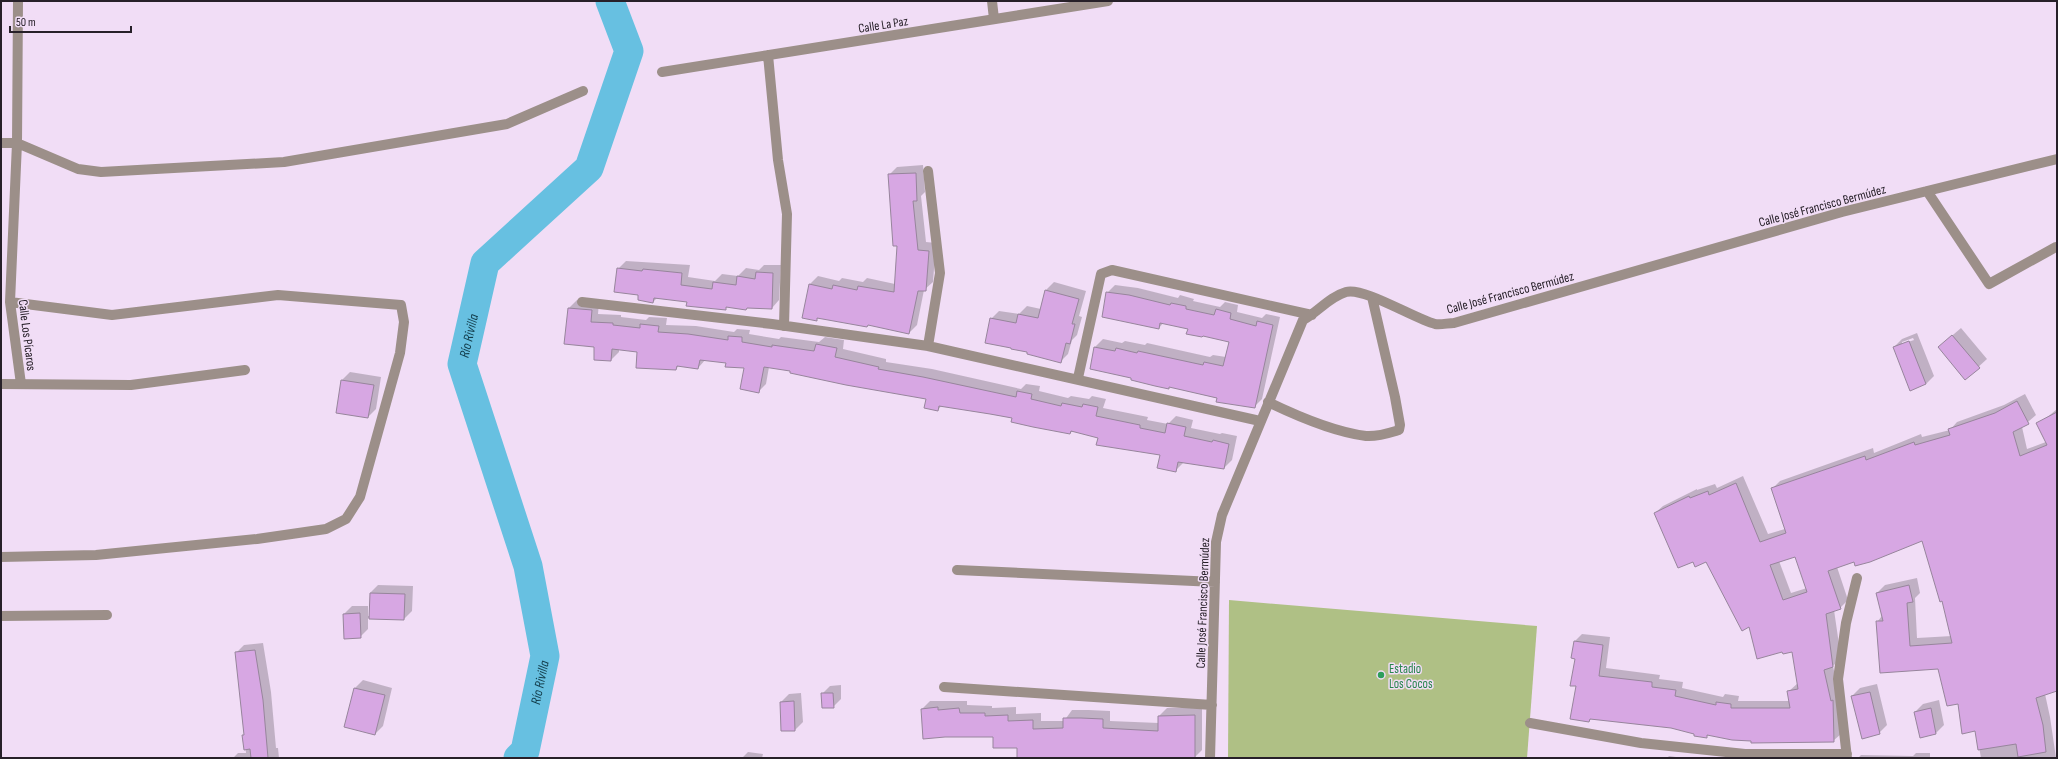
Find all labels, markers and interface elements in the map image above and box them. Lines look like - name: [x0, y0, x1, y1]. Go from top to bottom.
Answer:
- scale bar: [10, 8, 131, 34]
- street label: Calle La Paz: [857, 13, 909, 37]
- text: 50 m: [16, 15, 36, 30]
- street label: Calle José Francisco Bermúdez: [1757, 181, 1888, 231]
- street label: Calle José Francisco Bermúdez: [1445, 268, 1576, 318]
- street label: Calle Los Pícaros: [15, 299, 39, 372]
- water label: Río Rivilla: [456, 312, 482, 359]
- street label: Calle José Francisco Bermúdez: [1193, 537, 1213, 669]
- water label: Río Rivilla: [527, 659, 553, 706]
- place label: Estadio Los Cocos: [1389, 661, 1433, 692]
- marker: Estadio Los Cocos: [1376, 670, 1386, 680]

